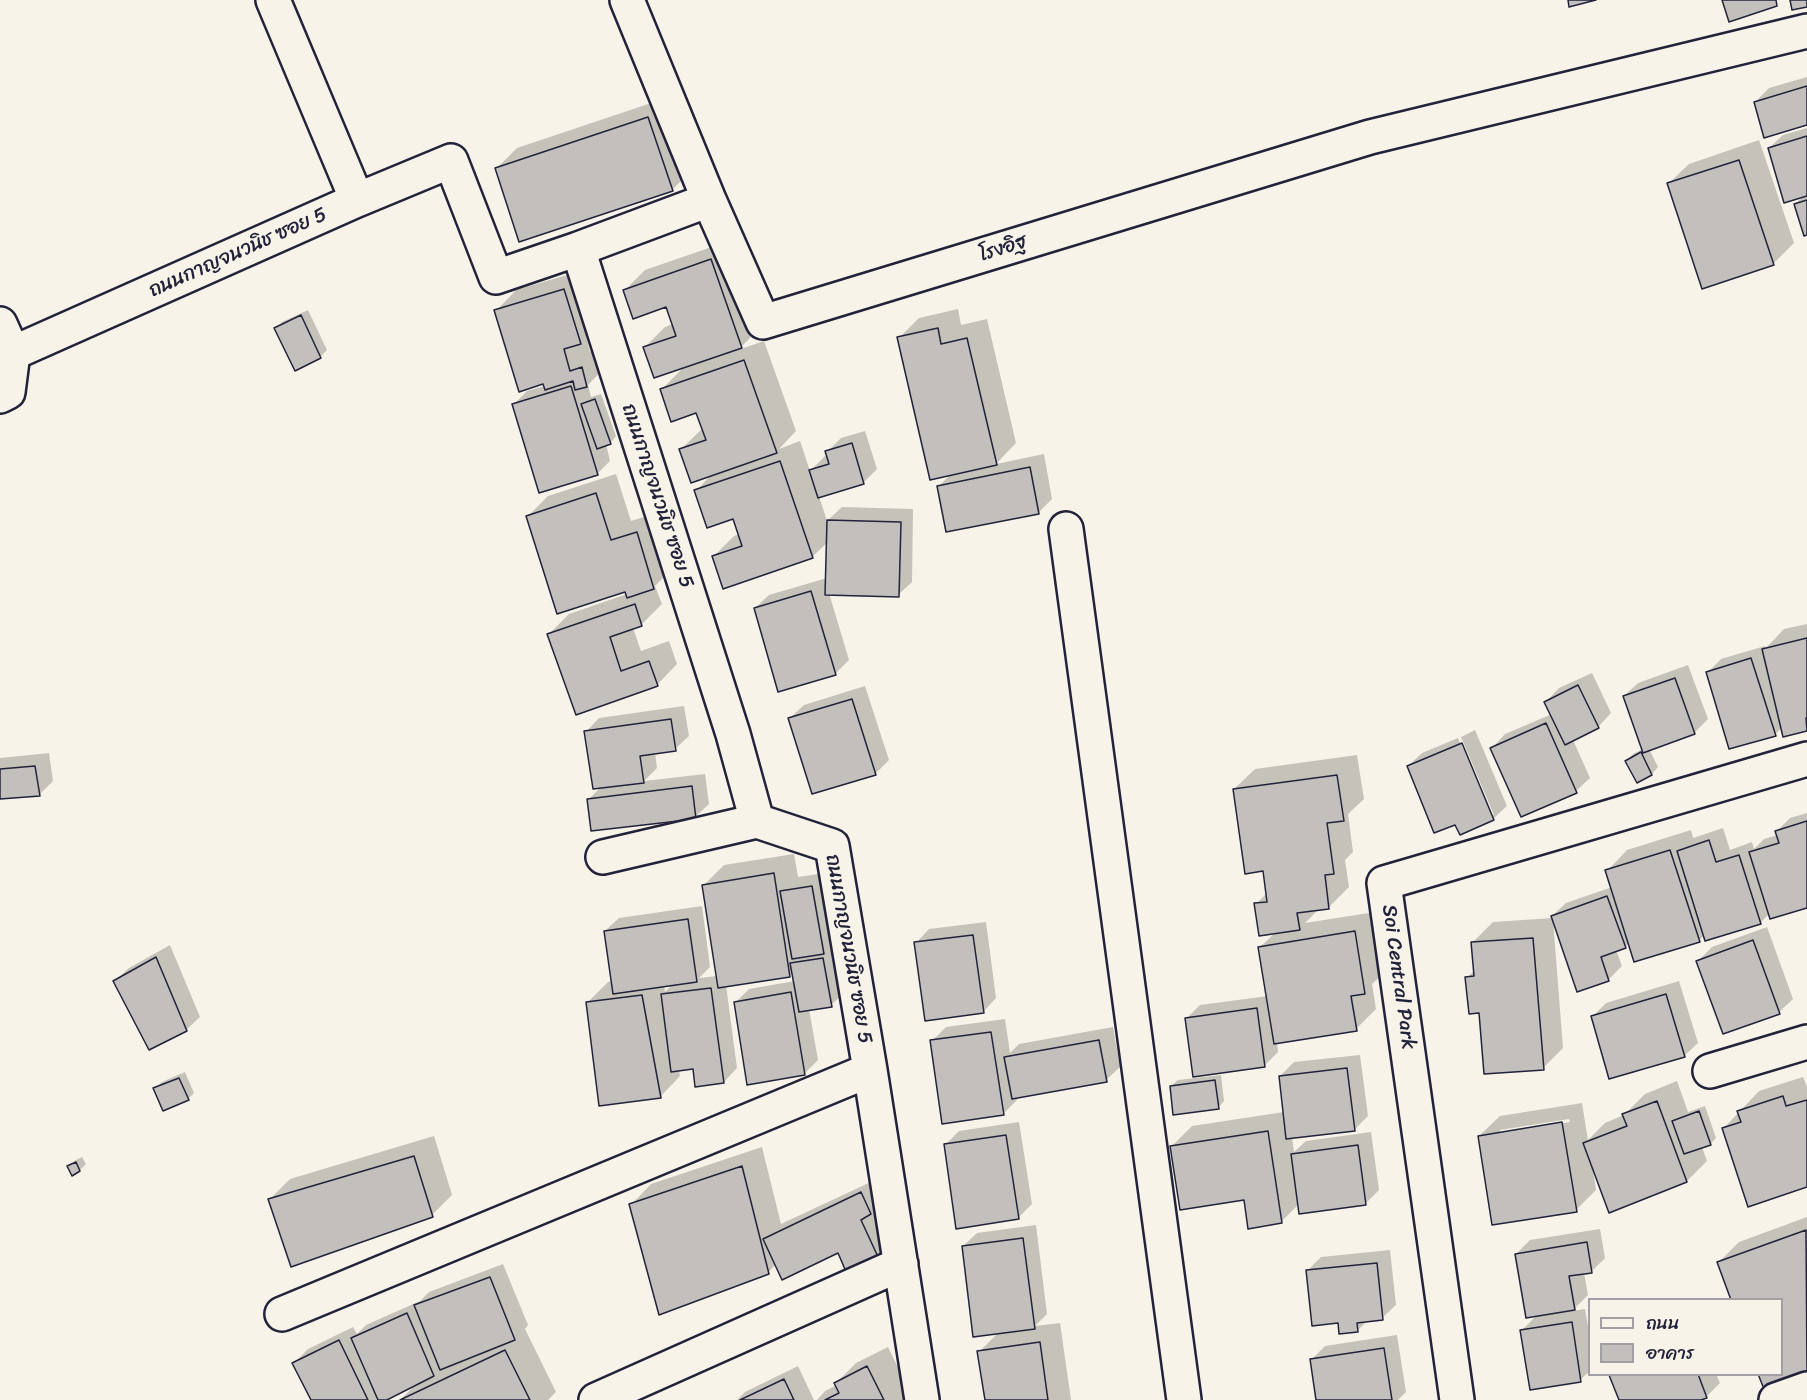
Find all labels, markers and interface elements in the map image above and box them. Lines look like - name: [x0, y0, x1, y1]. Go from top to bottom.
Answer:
- street label: ถนนกาญจนวนิช ซอย 5: [145, 203, 331, 303]
- street label: โรงอิฐ: [976, 230, 1030, 268]
- street label: ถนนกาญจนวนิช ซอย 5: [616, 401, 698, 591]
- street label: ถนนกาญจนวนิช ซอย 5: [819, 852, 877, 1046]
- street label: Soi Central Park: [1376, 903, 1420, 1051]
- legend: [1588, 1298, 1783, 1376]
- text: ถนน: [1646, 1307, 1679, 1339]
- text: อาคาร: [1646, 1337, 1694, 1369]

